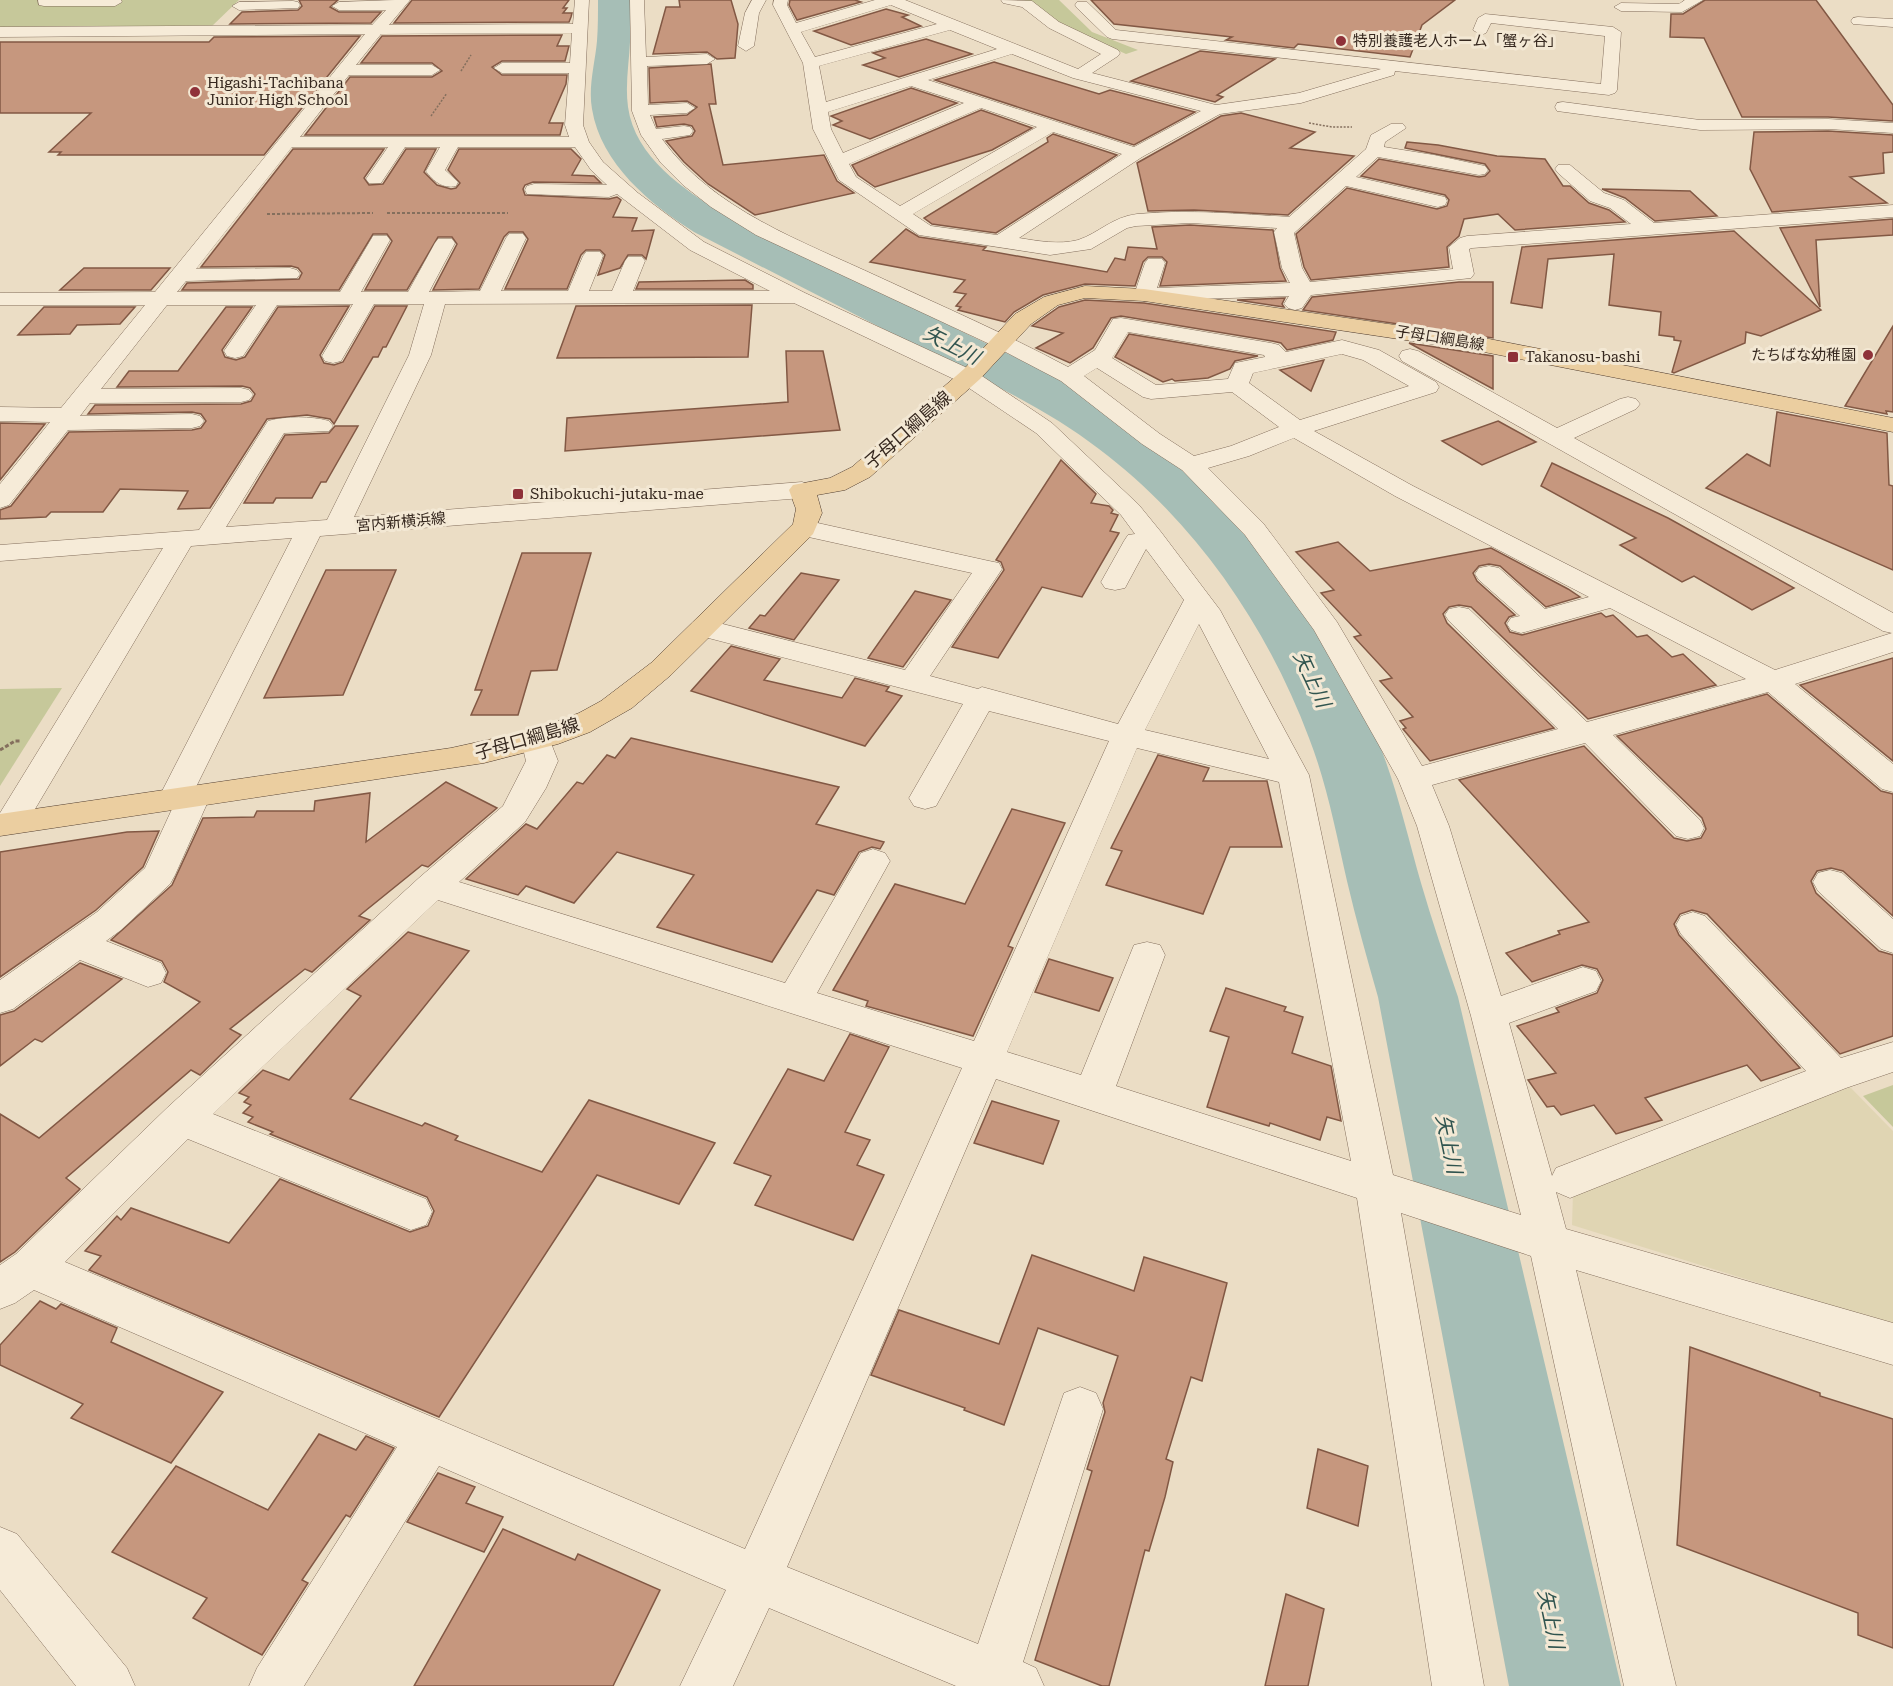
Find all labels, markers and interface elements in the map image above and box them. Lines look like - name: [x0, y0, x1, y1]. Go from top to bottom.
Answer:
- place label: 特別養護老人ホーム「蟹ヶ谷」: [1353, 32, 1563, 50]
- marker: 特別養護老人ホーム「蟹ヶ谷」: [1334, 34, 1348, 48]
- place label: Higashi-Tachibana Junior High School: [207, 74, 349, 109]
- marker: Higashi-Tachibana Junior High School: [188, 85, 202, 99]
- water label: 矢上川: [920, 321, 986, 370]
- street label: 子母口綱島線: [1394, 322, 1486, 354]
- place label: たちばな幼稚園: [1751, 346, 1856, 364]
- place label: Takanosu-bashi: [1525, 348, 1641, 366]
- marker: たちばな幼稚園: [1861, 348, 1875, 362]
- marker: Takanosu-bashi: [1506, 350, 1520, 364]
- street label: 子母口綱島線: [860, 386, 955, 473]
- place label: Shibokuchi-jutaku-mae: [530, 485, 704, 503]
- marker: Shibokuchi-jutaku-mae: [511, 487, 525, 501]
- street label: 宮内新横浜線: [355, 509, 447, 535]
- water label: 矢上川: [1288, 647, 1336, 713]
- street label: 子母口綱島線: [472, 714, 582, 763]
- water label: 矢上川: [1431, 1112, 1467, 1178]
- water label: 矢上川: [1533, 1587, 1569, 1653]

